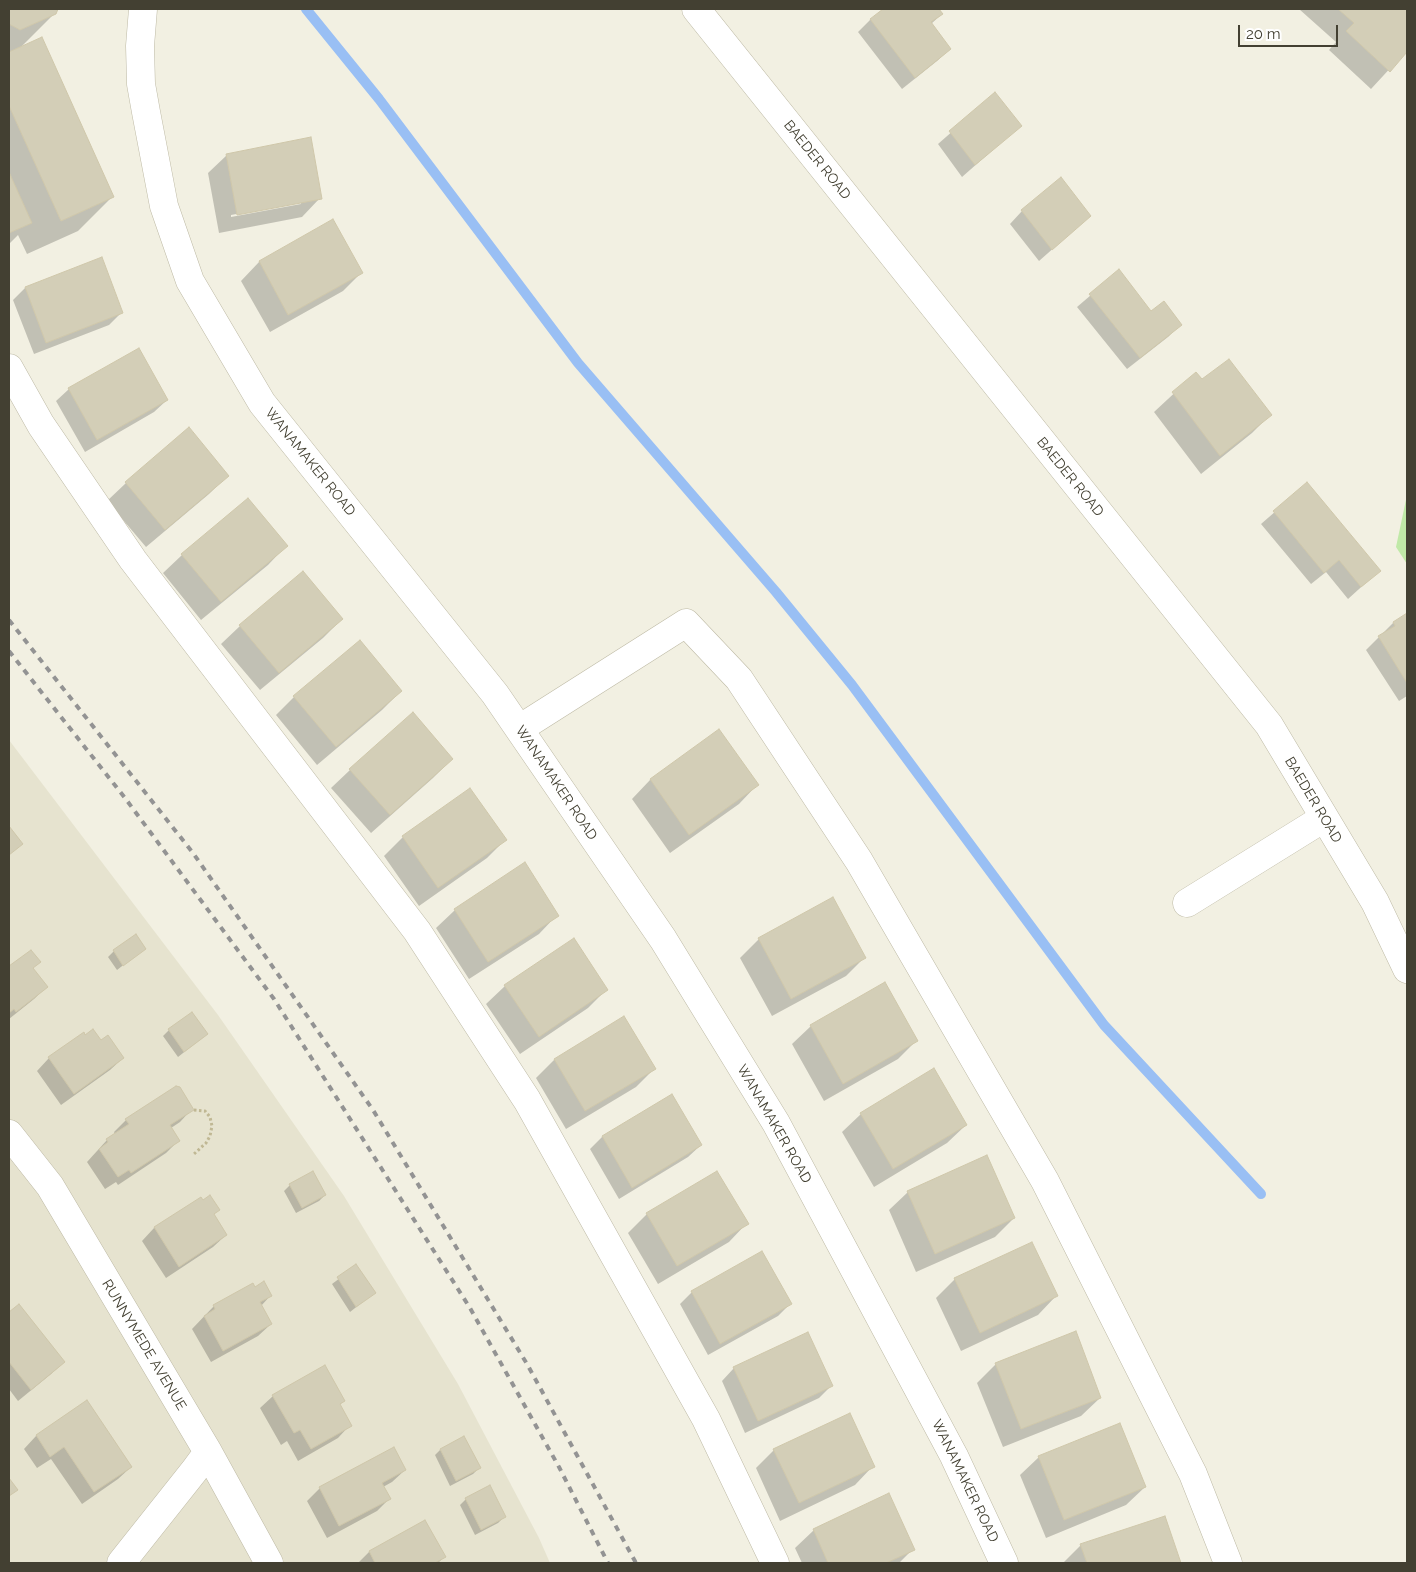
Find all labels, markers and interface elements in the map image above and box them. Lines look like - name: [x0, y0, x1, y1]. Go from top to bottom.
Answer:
- scale bar: [1241, 15, 1341, 47]
- text: 20 m: [1246, 25, 1281, 43]
- street label: BAEDER ROAD: [780, 117, 854, 203]
- street label: WANAMAKER ROAD: [261, 405, 359, 519]
- street label: BAEDER ROAD: [1033, 434, 1107, 520]
- street label: WANAMAKER ROAD: [511, 723, 601, 843]
- street label: BAEDER ROAD: [1281, 754, 1345, 846]
- street label: WANAMAKER ROAD: [733, 1062, 815, 1186]
- street label: RUNNYMEDE AVENUE: [98, 1276, 190, 1414]
- street label: WANAMAKER ROAD: [928, 1417, 1002, 1545]

